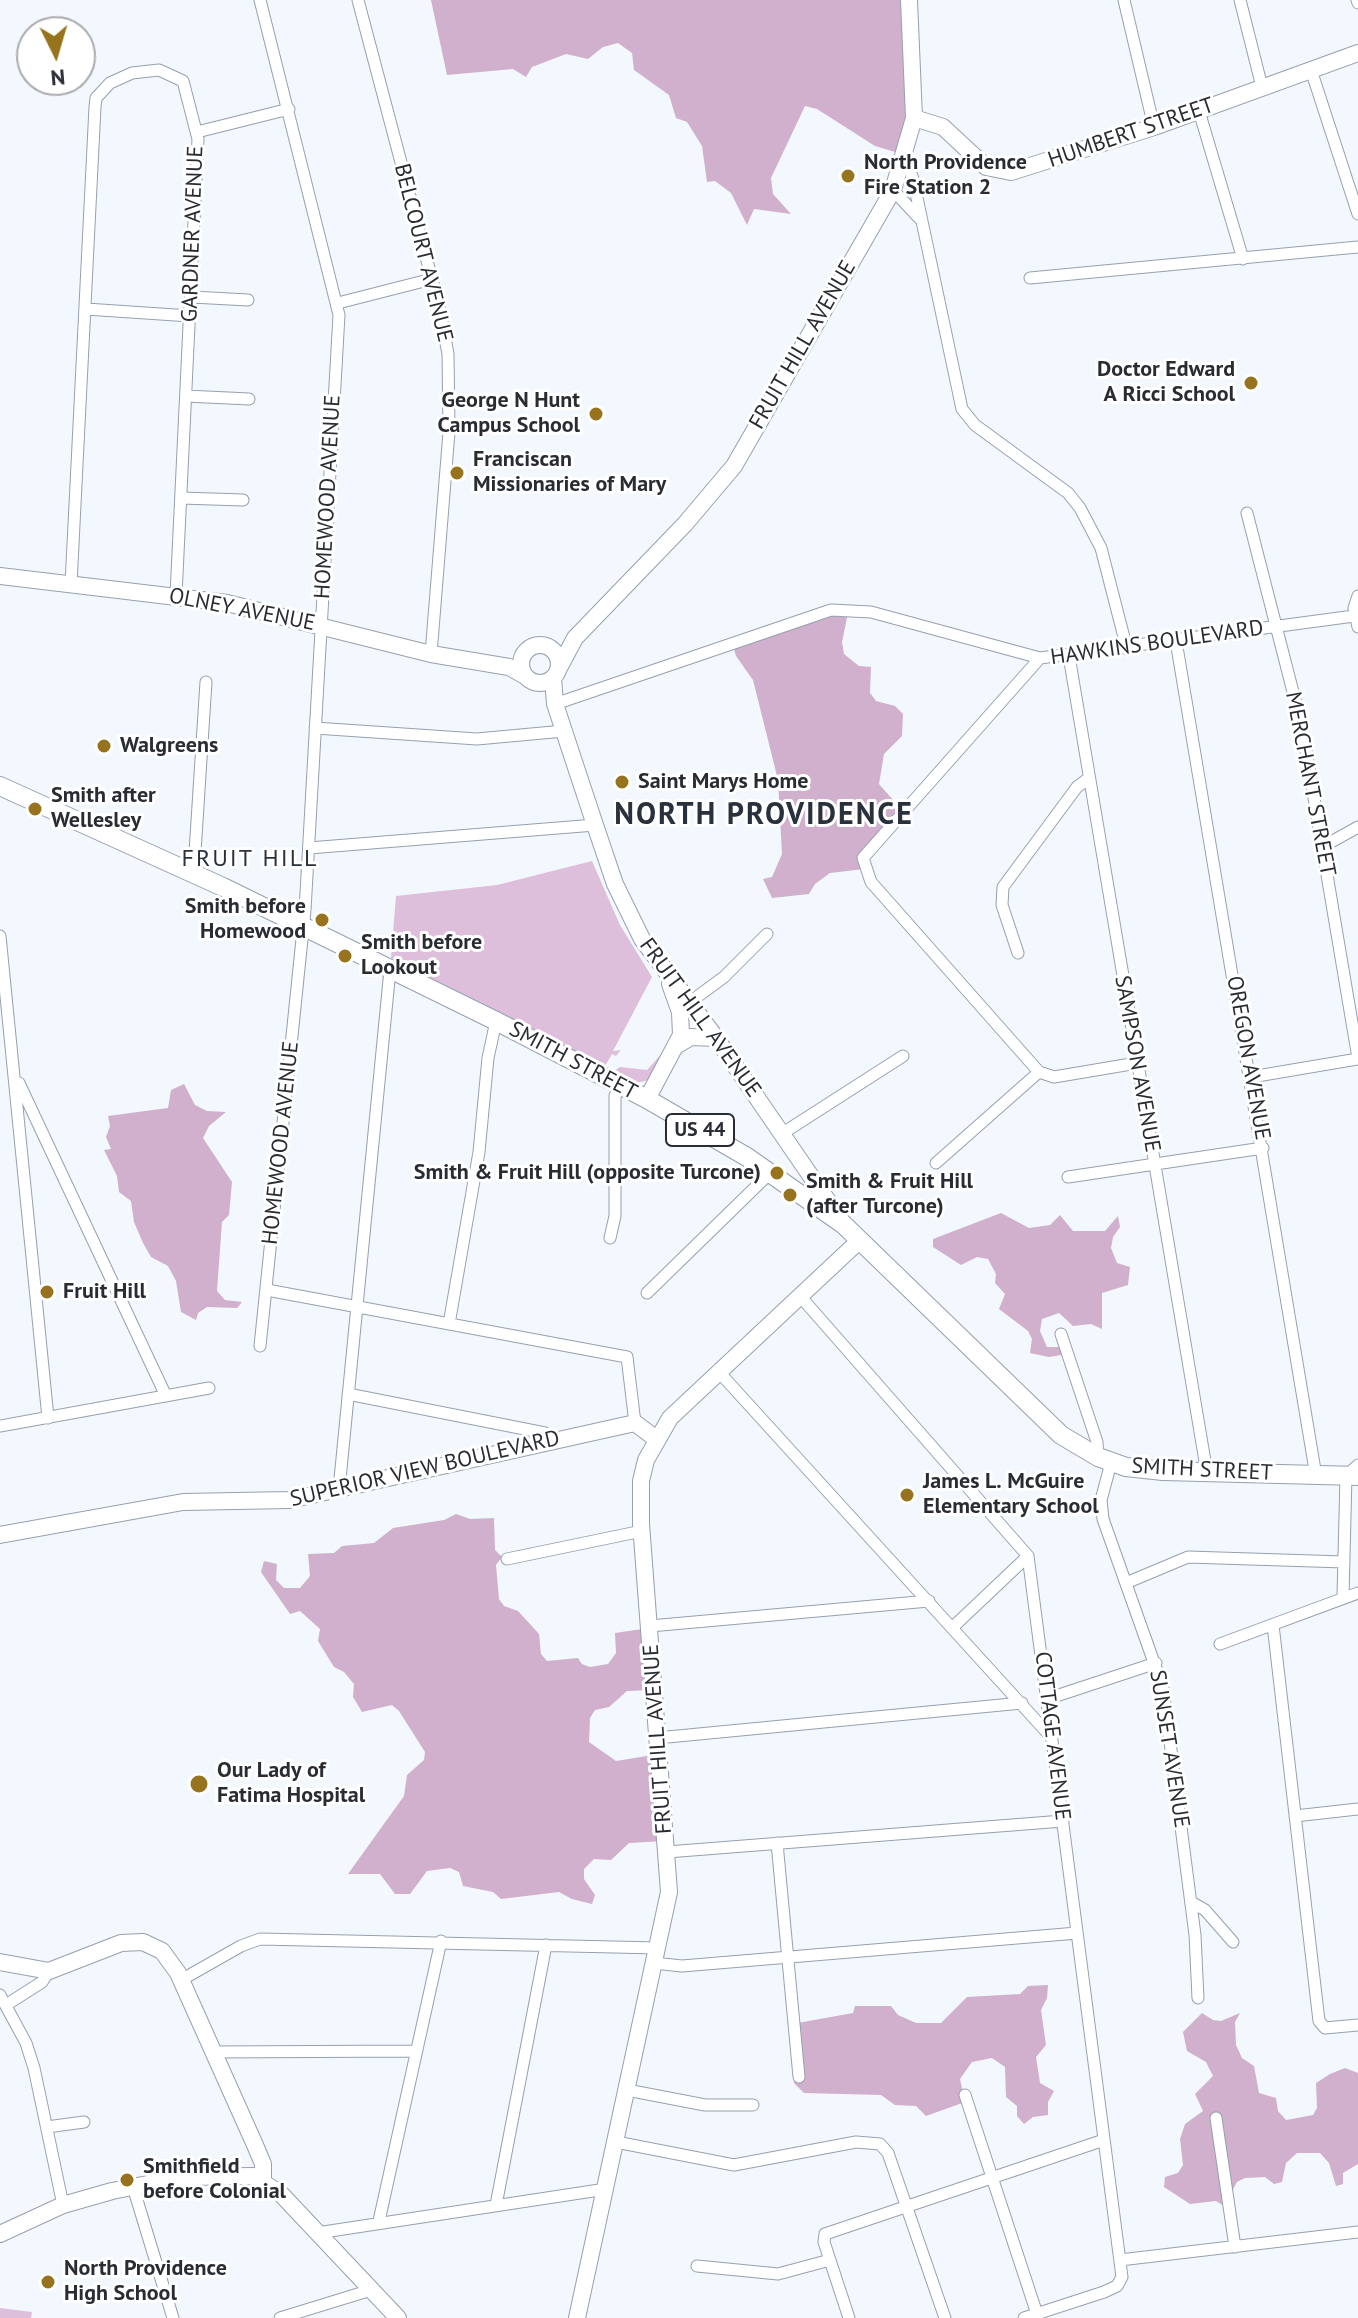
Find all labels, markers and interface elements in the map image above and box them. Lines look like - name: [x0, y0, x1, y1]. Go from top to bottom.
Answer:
- north arrow: [16, 16, 96, 96]
- text: N: [49, 63, 66, 92]
- street label: HUMBERT STREET: [1045, 92, 1217, 174]
- street label: GARDNER AVENUE: [177, 145, 209, 323]
- place label: North Providence Fire Station 2: [864, 150, 1027, 202]
- street label: BELCOURT AVENUE: [388, 161, 458, 345]
- marker: North Providence Fire Station 2: [839, 167, 857, 185]
- street label: FRUIT HILL AVENUE: [744, 256, 862, 434]
- place label: Doctor Edward A Ricci School: [1097, 357, 1235, 408]
- marker: Doctor Edward A Ricci School: [1242, 374, 1260, 392]
- place label: George N Hunt Campus School: [437, 388, 580, 440]
- street label: HOMEWOOD AVENUE: [309, 394, 347, 600]
- marker: George N Hunt Campus School: [587, 405, 605, 423]
- place label: Franciscan Missionaries of Mary: [473, 447, 666, 498]
- marker: Franciscan Missionaries of Mary: [448, 464, 466, 482]
- street label: OLNEY AVENUE: [167, 583, 317, 637]
- street label: HAWKINS BOULEVARD: [1049, 615, 1265, 671]
- street label: MERCHANT STREET: [1279, 690, 1341, 878]
- place label: Walgreens: [120, 733, 218, 759]
- marker: Walgreens: [95, 737, 113, 755]
- place label: Saint Marys Home: [638, 769, 808, 795]
- marker: Saint Marys Home: [613, 773, 631, 791]
- place label: Smith after Wellesley: [51, 783, 156, 834]
- district label: NORTH PROVIDENCE: [614, 797, 914, 833]
- marker: Smith after Wellesley: [26, 800, 44, 818]
- district label: FRUIT HILL: [182, 845, 318, 873]
- place label: Smith before Homewood: [185, 894, 306, 946]
- marker: Smith before Homewood: [313, 911, 331, 929]
- place label: Smith before Lookout: [361, 930, 482, 982]
- street label: FRUIT HILL AVENUE: [633, 933, 767, 1103]
- marker: Smith before Lookout: [336, 947, 354, 965]
- street label: SAMPSON AVENUE: [1108, 974, 1166, 1154]
- street label: OREGON AVENUE: [1221, 974, 1275, 1142]
- street label: SMITH STREET: [504, 1016, 642, 1106]
- street label: HOMEWOOD AVENUE: [257, 1040, 305, 1246]
- road number: US 44: [666, 1114, 734, 1146]
- place label: Smith & Fruit Hill (opposite Turcone): [414, 1160, 761, 1186]
- marker: Smith & Fruit Hill (opposite Turcone): [768, 1164, 786, 1182]
- place label: Smith & Fruit Hill (after Turcone): [806, 1169, 973, 1220]
- marker: Smith & Fruit Hill (after Turcone): [781, 1186, 799, 1204]
- place label: Fruit Hill: [63, 1279, 146, 1305]
- marker: Fruit Hill: [38, 1283, 56, 1301]
- street label: SUPERIOR VIEW BOULEVARD: [288, 1425, 562, 1513]
- street label: SMITH STREET: [1131, 1453, 1273, 1487]
- place label: James L. McGuire Elementary School: [923, 1469, 1099, 1520]
- marker: James L. McGuire Elementary School: [898, 1486, 916, 1504]
- street label: FRUIT HILL AVENUE: [638, 1643, 678, 1835]
- street label: COTTAGE AVENUE: [1029, 1650, 1075, 1822]
- street label: SUNSET AVENUE: [1143, 1668, 1195, 1830]
- place label: Our Lady of Fatima Hospital: [217, 1758, 365, 1810]
- marker: Our Lady of Fatima Hospital: [188, 1773, 210, 1795]
- place label: Smithfield before Colonial: [143, 2154, 286, 2206]
- marker: Smithfield before Colonial: [118, 2171, 136, 2189]
- place label: North Providence High School: [64, 2256, 227, 2308]
- marker: North Providence High School: [39, 2273, 57, 2291]

